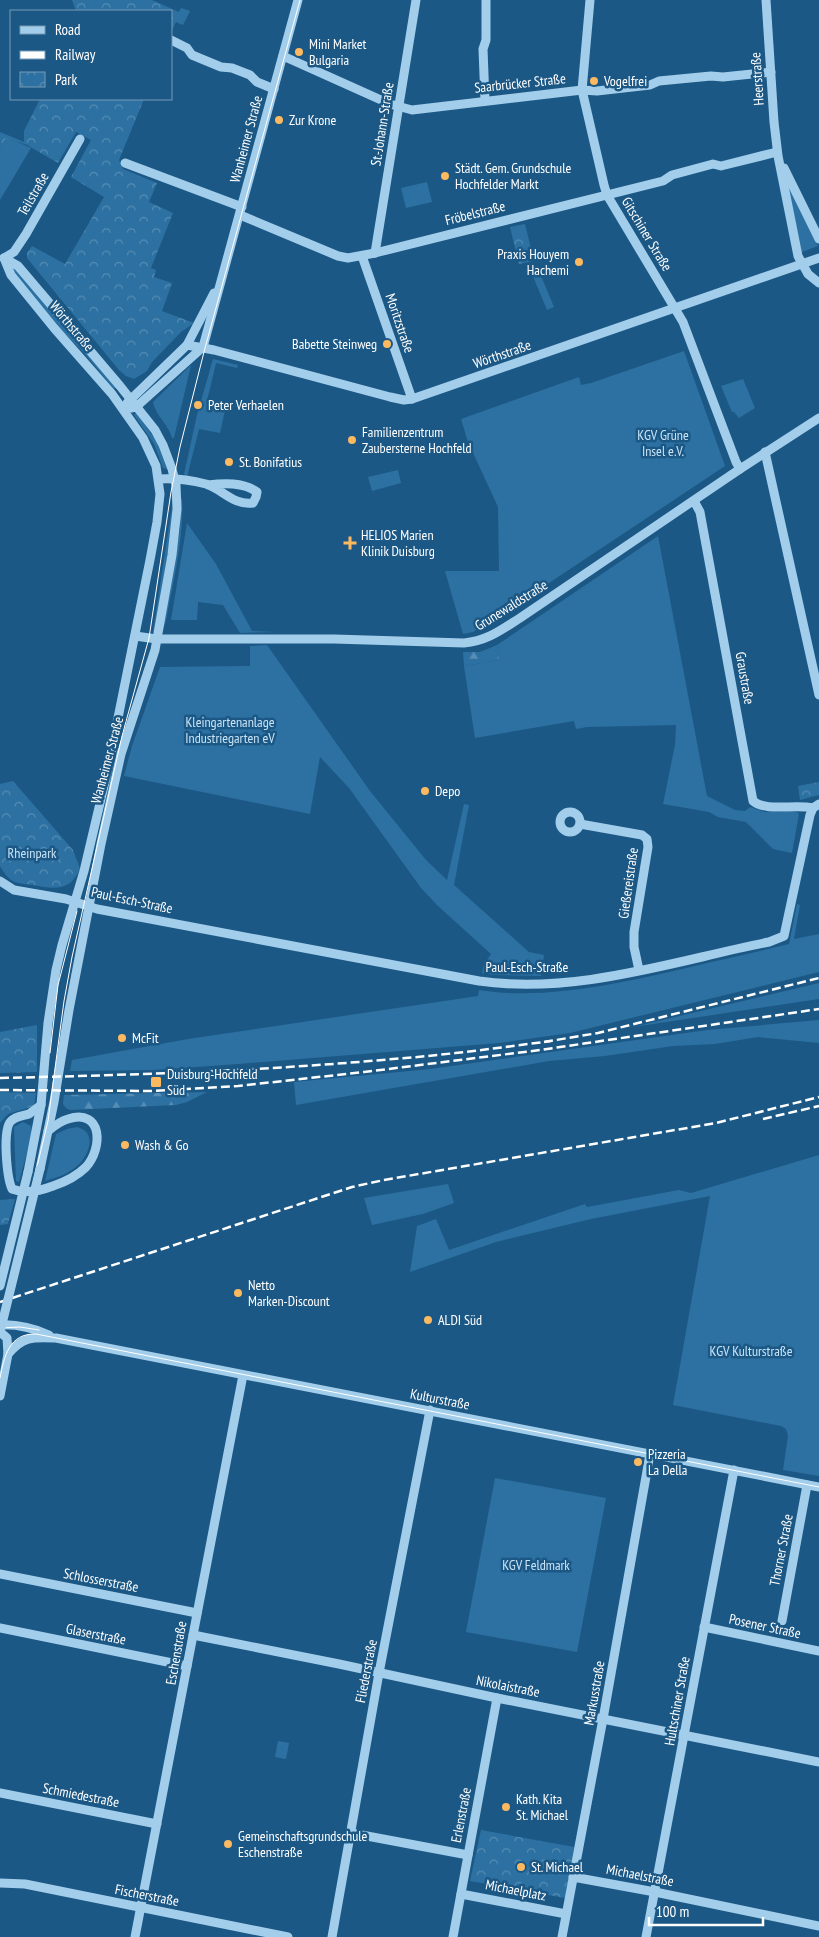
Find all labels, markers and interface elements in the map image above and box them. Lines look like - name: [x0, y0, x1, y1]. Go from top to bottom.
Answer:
- legend: [10, 10, 172, 100]
- text: Road: [55, 20, 81, 39]
- place label: Mini Market Bulgaria: [309, 35, 367, 69]
- text: Railway: [55, 45, 96, 64]
- marker: Mini Market Bulgaria: [293, 46, 305, 58]
- street label: Heerstraße: [746, 52, 768, 106]
- street label: Saarbrücker Straße: [473, 69, 567, 97]
- text: Park: [55, 70, 77, 89]
- place label: Vogelfrei: [603, 72, 647, 90]
- marker: Vogelfrei: [588, 75, 600, 87]
- street label: St.-Johann-Straße: [367, 81, 398, 167]
- street label: Wanheimer Straße: [226, 93, 266, 184]
- place label: Zur Krone: [289, 111, 336, 129]
- marker: Zur Krone: [273, 114, 285, 126]
- place label: Städt. Gem. Grundschule Hochfelder Markt: [455, 159, 571, 193]
- street label: Teilstraße: [13, 169, 53, 219]
- marker: Städt. Gem. Grundschule Hochfelder Markt: [439, 170, 451, 182]
- street label: Gitschiner Straße: [618, 194, 676, 275]
- street label: Fröbelstraße: [443, 197, 507, 229]
- place label: Praxis Houyem Hachemi: [497, 245, 569, 279]
- marker: Praxis Houyem Hachemi: [573, 256, 585, 268]
- street label: Moritzstraße: [381, 291, 419, 355]
- street label: Wörthstraße: [46, 297, 98, 355]
- place label: Babette Steinweg: [292, 335, 377, 353]
- street label: Wörthstraße: [471, 336, 533, 372]
- marker: Babette Steinweg: [381, 338, 393, 350]
- place label: Peter Verhaelen: [208, 396, 284, 414]
- marker: Peter Verhaelen: [192, 399, 204, 411]
- place label: Familienzentrum Zaubersterne Hochfeld: [362, 423, 472, 457]
- park label: KGV Grüne Insel e.V.: [637, 426, 689, 460]
- marker: Familienzentrum Zaubersterne Hochfeld: [346, 434, 358, 446]
- place label: St. Bonifatius: [239, 453, 302, 471]
- marker: St. Bonifatius: [223, 456, 235, 468]
- place label: HELIOS Marien Klinik Duisburg: [361, 526, 435, 560]
- marker: HELIOS Marien Klinik Duisburg: [343, 536, 357, 550]
- street label: Grunewaldstraße: [471, 575, 551, 634]
- street label: Graustraße: [732, 650, 759, 706]
- park label: Kleingartenanlage Industriegarten eV: [185, 713, 275, 747]
- street label: Wanheimer Straße: [87, 714, 127, 805]
- place label: Depo: [435, 782, 460, 800]
- marker: Depo: [419, 785, 431, 797]
- park label: Rheinpark: [8, 844, 57, 862]
- street label: Gießereistraße: [614, 846, 642, 920]
- street label: Paul-Esch-Straße: [90, 883, 175, 917]
- street label: Paul-Esch-Straße: [486, 958, 569, 976]
- place label: McFit: [132, 1029, 159, 1047]
- marker: McFit: [116, 1032, 128, 1044]
- place label: Duisburg-Hochfeld Süd: [167, 1065, 258, 1099]
- marker: Duisburg-Hochfeld Süd: [149, 1075, 163, 1089]
- place label: Wash & Go: [135, 1136, 188, 1154]
- marker: Wash & Go: [119, 1139, 131, 1151]
- place label: Netto Marken-Discount: [248, 1276, 330, 1310]
- marker: Netto Marken-Discount: [232, 1287, 244, 1299]
- place label: ALDI Süd: [438, 1311, 482, 1329]
- marker: ALDI Süd: [422, 1314, 434, 1326]
- park label: KGV Kulturstraße: [710, 1342, 793, 1360]
- street label: Kulturstraße: [409, 1384, 472, 1414]
- place label: Pizzeria La Della: [648, 1445, 687, 1479]
- marker: Pizzeria La Della: [632, 1456, 644, 1468]
- street label: Thorner Straße: [765, 1512, 797, 1588]
- park label: KGV Feldmark: [502, 1556, 570, 1574]
- street label: Schlosserstraße: [62, 1564, 140, 1596]
- street label: Posener Straße: [727, 1610, 803, 1642]
- street label: Glaserstraße: [64, 1619, 128, 1649]
- street label: Eschenstraße: [162, 1619, 190, 1686]
- street label: Fliederstraße: [351, 1638, 381, 1704]
- street label: Hultschiner Straße: [660, 1655, 694, 1747]
- street label: Markusstraße: [579, 1659, 609, 1727]
- street label: Nikolaistraße: [475, 1671, 542, 1701]
- street label: Schmiedestraße: [41, 1779, 121, 1811]
- street label: Erlenstraße: [447, 1786, 475, 1844]
- place label: Kath. Kita St. Michael: [516, 1790, 569, 1824]
- marker: Kath. Kita St. Michael: [500, 1801, 512, 1813]
- place label: Gemeinschaftsgrundschule Eschenstraße: [238, 1827, 368, 1861]
- marker: Gemeinschaftsgrundschule Eschenstraße: [222, 1838, 234, 1850]
- place label: St. Michael: [531, 1858, 584, 1876]
- street label: Michaelstraße: [605, 1860, 675, 1890]
- marker: St. Michael: [515, 1861, 527, 1873]
- street label: Michaelplatz: [484, 1875, 548, 1905]
- street label: Fischerstraße: [113, 1880, 181, 1910]
- scale bar: [649, 1894, 763, 1926]
- text: 100 m: [656, 1902, 689, 1921]

